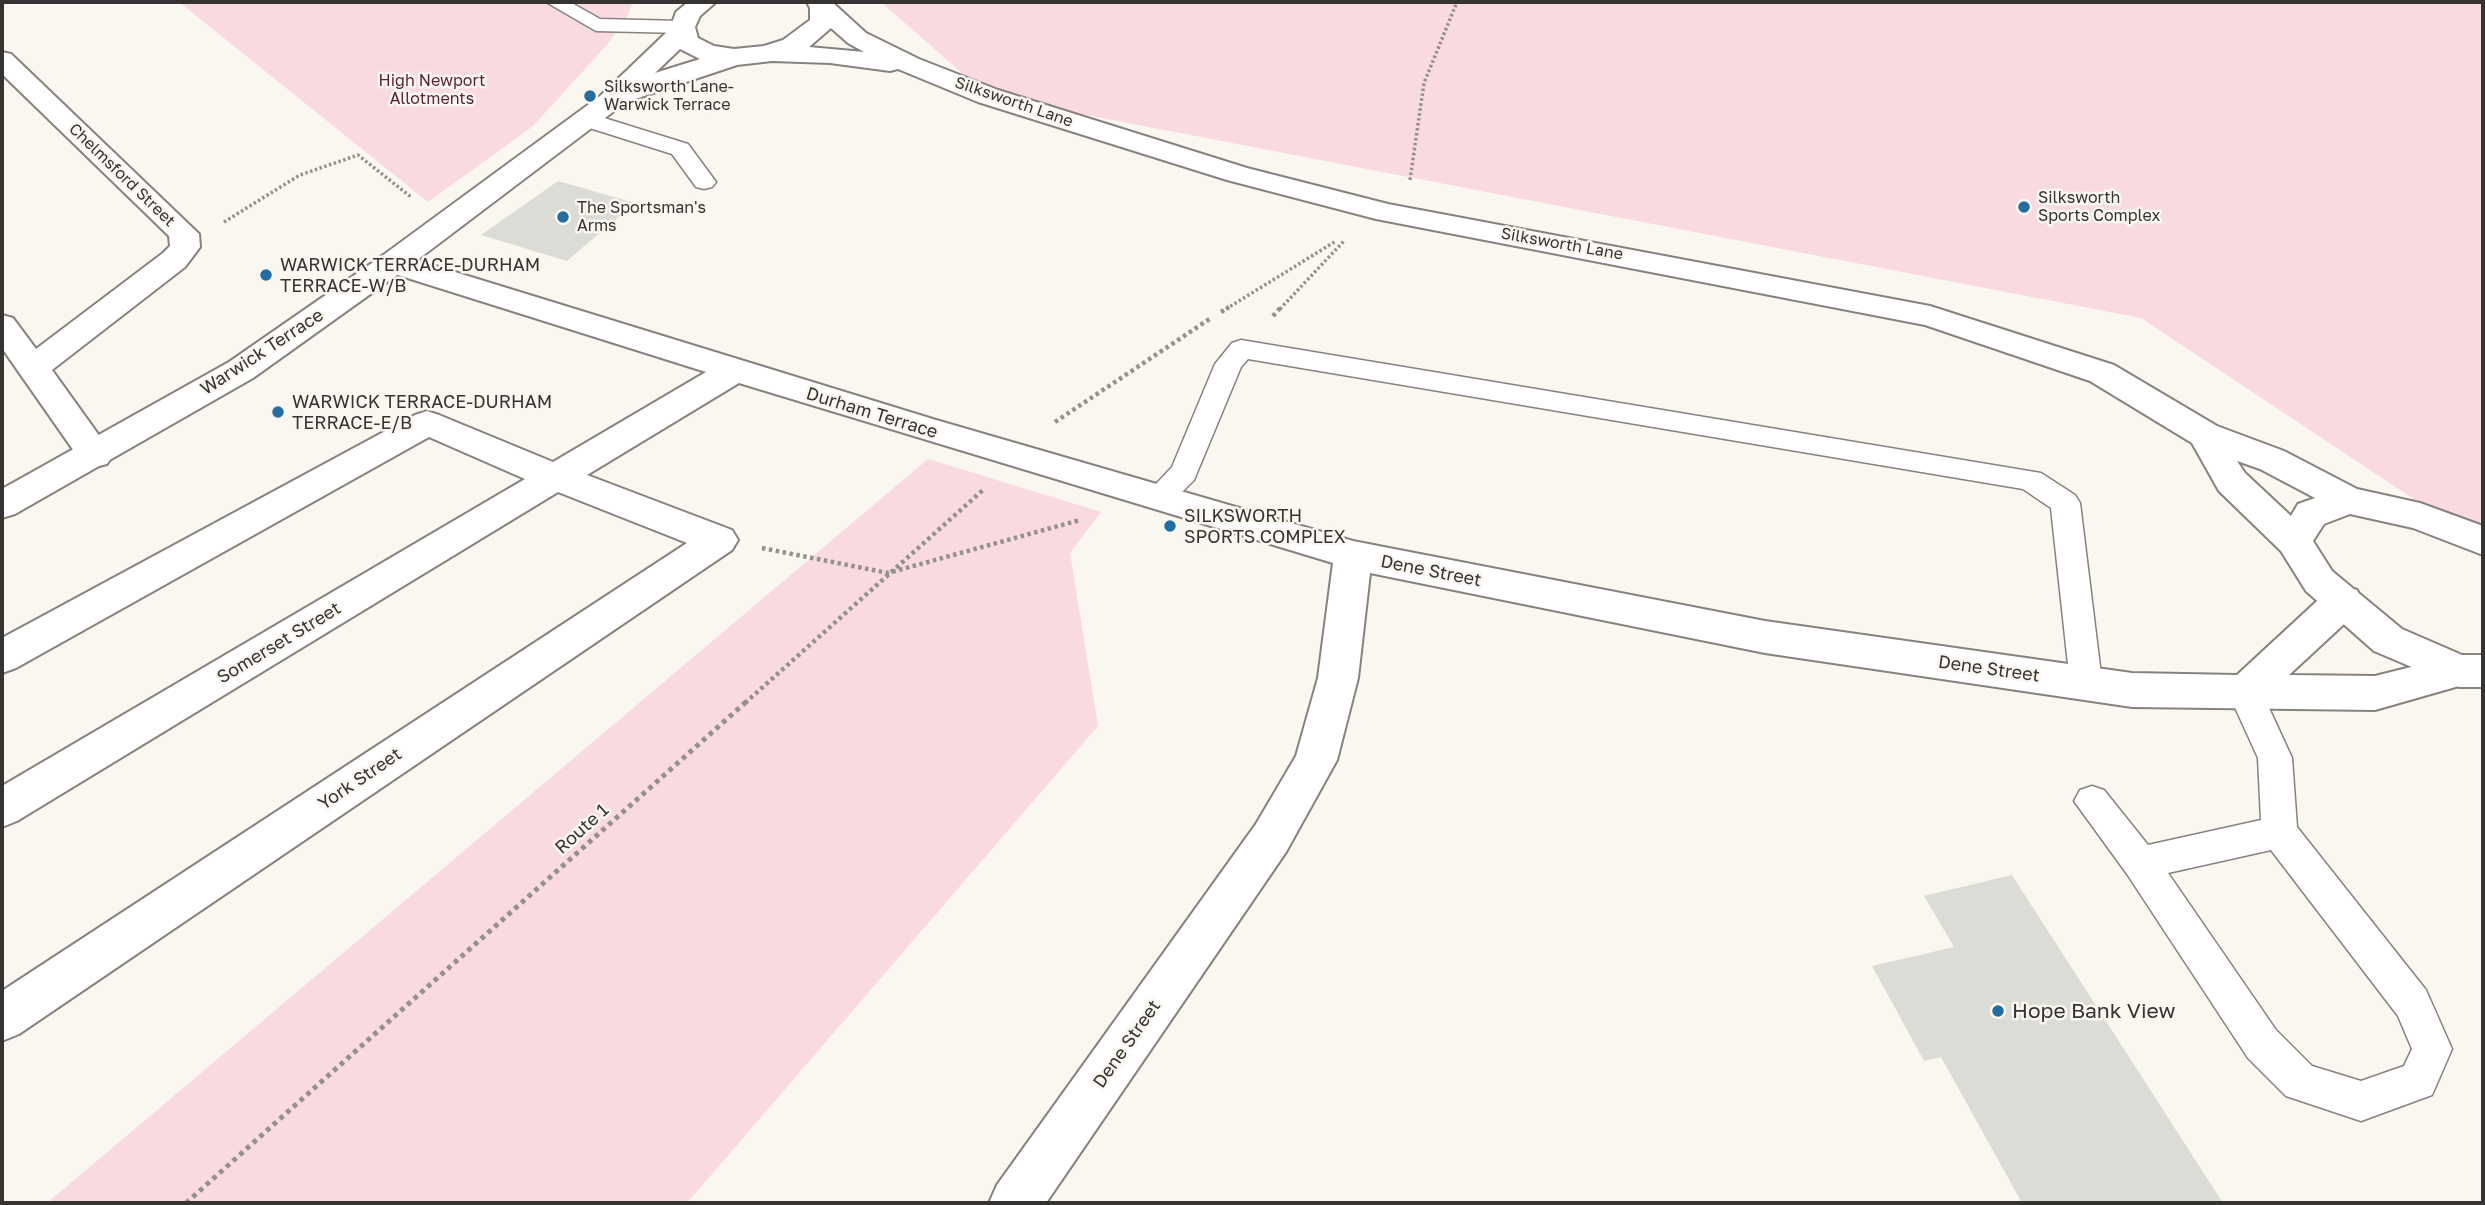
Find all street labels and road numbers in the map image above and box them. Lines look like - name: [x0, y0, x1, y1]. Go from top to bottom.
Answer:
- street label: Silksworth Lane: [952, 73, 1076, 131]
- street label: Chelmsford Street: [65, 119, 179, 231]
- street label: Silksworth Lane: [1499, 224, 1625, 264]
- street label: Warwick Terrace: [196, 304, 328, 400]
- street label: Durham Terrace: [804, 383, 940, 443]
- street label: Dene Street: [1379, 551, 1483, 591]
- street label: Somerset Street: [213, 598, 345, 688]
- street label: Dene Street: [1937, 651, 2041, 687]
- street label: York Street: [314, 743, 406, 815]
- street label: Route 1: [551, 799, 613, 859]
- street label: Dene Street: [1089, 996, 1165, 1092]

